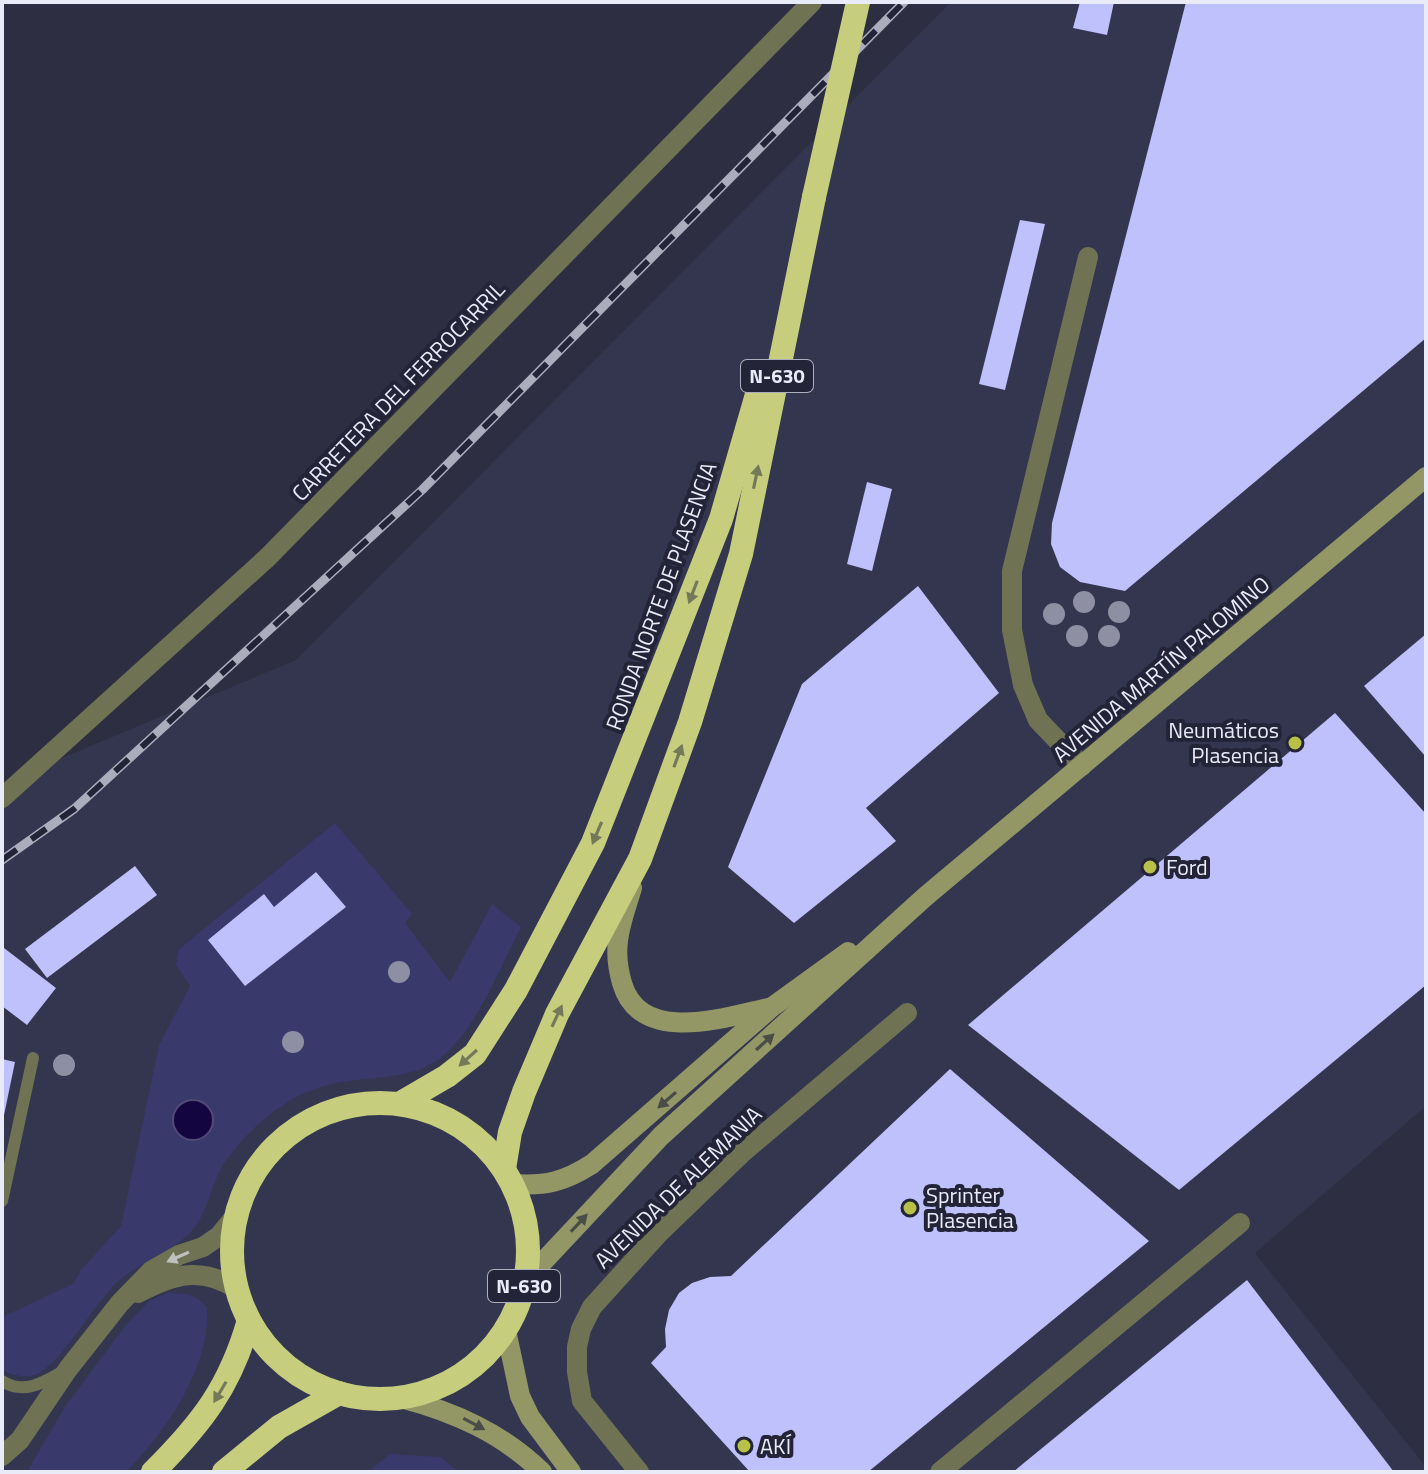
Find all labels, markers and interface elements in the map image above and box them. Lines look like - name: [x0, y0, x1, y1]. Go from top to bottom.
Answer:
- street label: CARRETERA DEL FERROCARRIL: [283, 273, 513, 509]
- road number: N-630: [741, 360, 813, 392]
- street label: RONDA NORTE DE PLASENCIA: [597, 457, 725, 735]
- one-way arrow: [750, 465, 763, 490]
- street label: AVENIDA MARTÍN PALOMINO: [1045, 568, 1277, 770]
- one-way arrow: [686, 580, 699, 604]
- place label: Neumáticos Plasencia: [1168, 713, 1279, 772]
- marker: Neumáticos Plasencia: [1286, 734, 1304, 752]
- one-way arrow: [672, 744, 685, 768]
- one-way arrow: [591, 821, 604, 845]
- place label: Ford: [1166, 850, 1208, 884]
- marker: Ford: [1141, 858, 1159, 876]
- one-way arrow: [550, 1005, 564, 1028]
- one-way arrow: [756, 1033, 775, 1051]
- one-way arrow: [459, 1048, 478, 1066]
- one-way arrow: [657, 1091, 677, 1108]
- street label: AVENIDA DE ALEMANIA: [586, 1098, 770, 1276]
- place label: Sprinter Plasencia: [926, 1178, 1014, 1237]
- marker: Sprinter Plasencia: [901, 1199, 919, 1217]
- one-way arrow: [569, 1213, 587, 1232]
- one-way arrow: [166, 1251, 189, 1264]
- road number: N-630: [488, 1270, 560, 1302]
- one-way arrow: [213, 1381, 227, 1403]
- one-way arrow: [463, 1417, 485, 1431]
- place label: AKÍ: [760, 1429, 792, 1463]
- marker: AKÍ: [735, 1437, 753, 1455]

